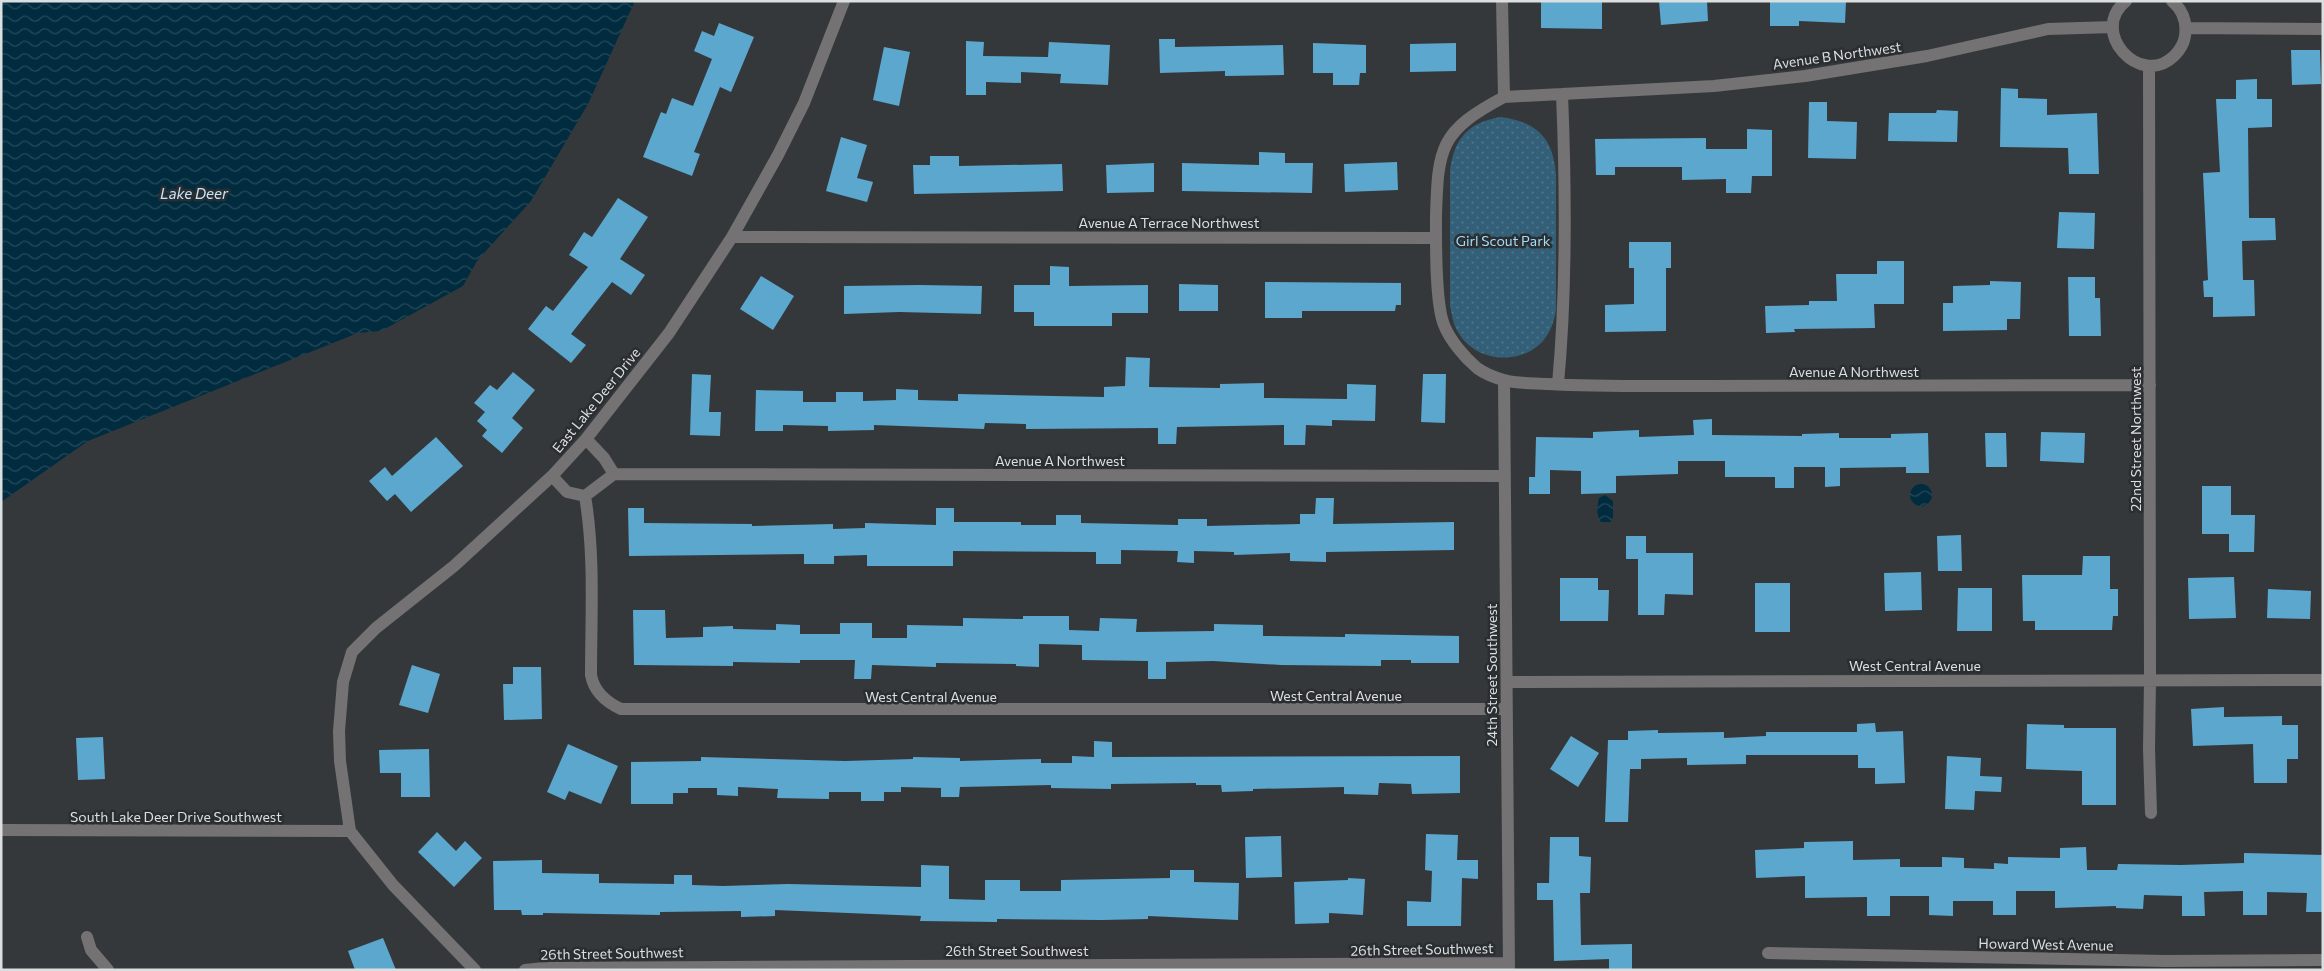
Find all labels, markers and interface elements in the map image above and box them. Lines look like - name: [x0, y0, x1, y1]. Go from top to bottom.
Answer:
- street label: Avenue B Northwest: [1772, 38, 1903, 72]
- water label: Lake Deer: [160, 184, 229, 202]
- street label: Avenue A Terrace Northwest: [1079, 214, 1260, 231]
- park label: Girl Scout Park: [1456, 232, 1551, 249]
- street label: East Lake Deer Drive: [548, 344, 644, 456]
- street label: Avenue A Northwest: [1789, 363, 1919, 380]
- street label: 22nd Street Northwest: [2127, 366, 2144, 512]
- street label: Avenue A Northwest: [995, 452, 1125, 469]
- street label: 24th Street Southwest: [1483, 603, 1500, 747]
- street label: West Central Avenue: [1849, 657, 1981, 674]
- street label: West Central Avenue: [1270, 687, 1402, 704]
- street label: West Central Avenue: [865, 688, 997, 705]
- street label: South Lake Deer Drive Southwest: [70, 808, 282, 825]
- street label: Howard West Avenue: [1978, 934, 2114, 954]
- street label: 26th Street Southwest: [1350, 939, 1494, 959]
- street label: 26th Street Southwest: [945, 942, 1089, 959]
- street label: 26th Street Southwest: [540, 943, 684, 963]

